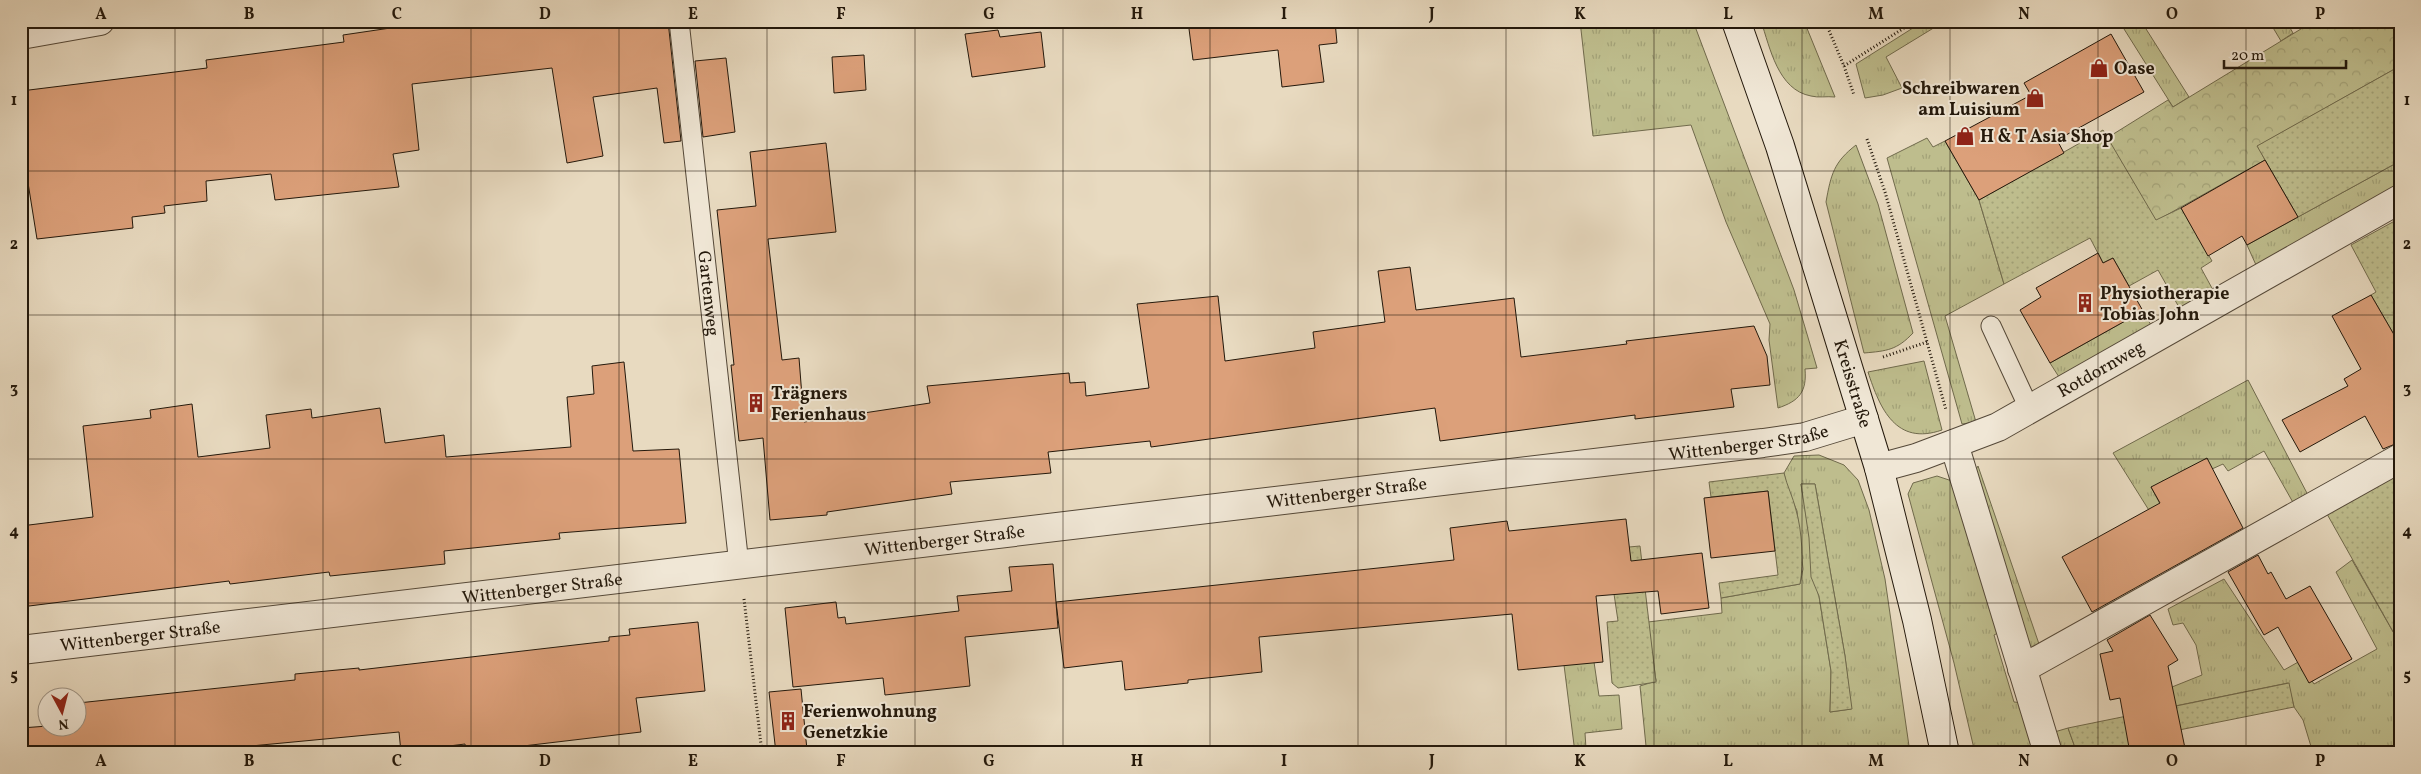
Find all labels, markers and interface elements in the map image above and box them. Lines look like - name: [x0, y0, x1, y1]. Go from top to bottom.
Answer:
- text: A: [95, 4, 107, 26]
- text: B: [244, 4, 255, 26]
- text: C: [392, 4, 402, 26]
- text: D: [539, 4, 551, 26]
- text: E: [688, 4, 698, 26]
- text: F: [836, 4, 846, 26]
- text: G: [983, 4, 995, 26]
- text: H: [1131, 4, 1143, 26]
- text: I: [1281, 4, 1287, 26]
- text: J: [1428, 4, 1435, 26]
- text: K: [1574, 4, 1586, 26]
- text: L: [1723, 4, 1733, 26]
- text: M: [1868, 4, 1884, 26]
- text: N: [2018, 4, 2030, 26]
- text: O: [2166, 4, 2178, 26]
- text: P: [2315, 4, 2325, 26]
- scale bar: [2224, 38, 2346, 70]
- text: 20 m: [2231, 46, 2264, 67]
- shop icon: Oase: [2088, 57, 2110, 79]
- place label: Oase: [2114, 57, 2155, 82]
- place label: Schreibwaren am Luisium: [1902, 77, 2020, 123]
- shop icon: Schreibwaren am Luisium: [2024, 87, 2046, 109]
- text: 1: [11, 90, 17, 112]
- text: 1: [2404, 90, 2410, 112]
- shop icon: H & T Asia Shop: [1954, 125, 1976, 147]
- place label: H & T Asia Shop: [1980, 125, 2113, 150]
- text: 2: [10, 234, 18, 256]
- text: 2: [2403, 234, 2411, 256]
- street label: Gartenweg: [690, 249, 725, 338]
- place label: Physiotherapie Tobias John: [2100, 282, 2229, 328]
- building icon: Physiotherapie Tobias John: [2074, 292, 2096, 314]
- street label: Rotdornweg: [2053, 335, 2150, 405]
- street label: Kreisstraße: [1826, 337, 1877, 431]
- text: 3: [10, 378, 18, 400]
- text: 3: [2403, 378, 2411, 400]
- place label: Trägners Ferienhaus: [771, 382, 866, 428]
- building icon: Trägners Ferienhaus: [745, 392, 767, 414]
- street label: Wittenberger Straße: [1667, 419, 1832, 468]
- street label: Wittenberger Straße: [1265, 472, 1428, 516]
- street label: Wittenberger Straße: [863, 520, 1026, 564]
- text: 4: [9, 521, 19, 543]
- text: 4: [2402, 521, 2412, 543]
- street label: Wittenberger Straße: [461, 568, 624, 611]
- street label: Wittenberger Straße: [59, 615, 222, 659]
- text: 5: [10, 665, 18, 687]
- text: 5: [2403, 665, 2411, 687]
- north arrow: [38, 686, 88, 736]
- place label: Ferienwohnung Genetzkie: [803, 700, 937, 746]
- building icon: Ferienwohnung Genetzkie: [777, 710, 799, 732]
- text: N: [57, 713, 70, 733]
- text: A: [95, 751, 107, 773]
- text: B: [244, 751, 255, 773]
- text: C: [392, 751, 402, 773]
- text: D: [539, 751, 551, 773]
- text: E: [688, 751, 698, 773]
- text: F: [836, 751, 846, 773]
- text: G: [983, 751, 995, 773]
- text: H: [1131, 751, 1143, 773]
- text: I: [1281, 751, 1287, 773]
- text: J: [1428, 751, 1435, 773]
- text: K: [1574, 751, 1586, 773]
- text: L: [1723, 751, 1733, 773]
- text: M: [1868, 751, 1884, 773]
- text: N: [2018, 751, 2030, 773]
- text: O: [2166, 751, 2178, 773]
- text: P: [2315, 751, 2325, 773]

